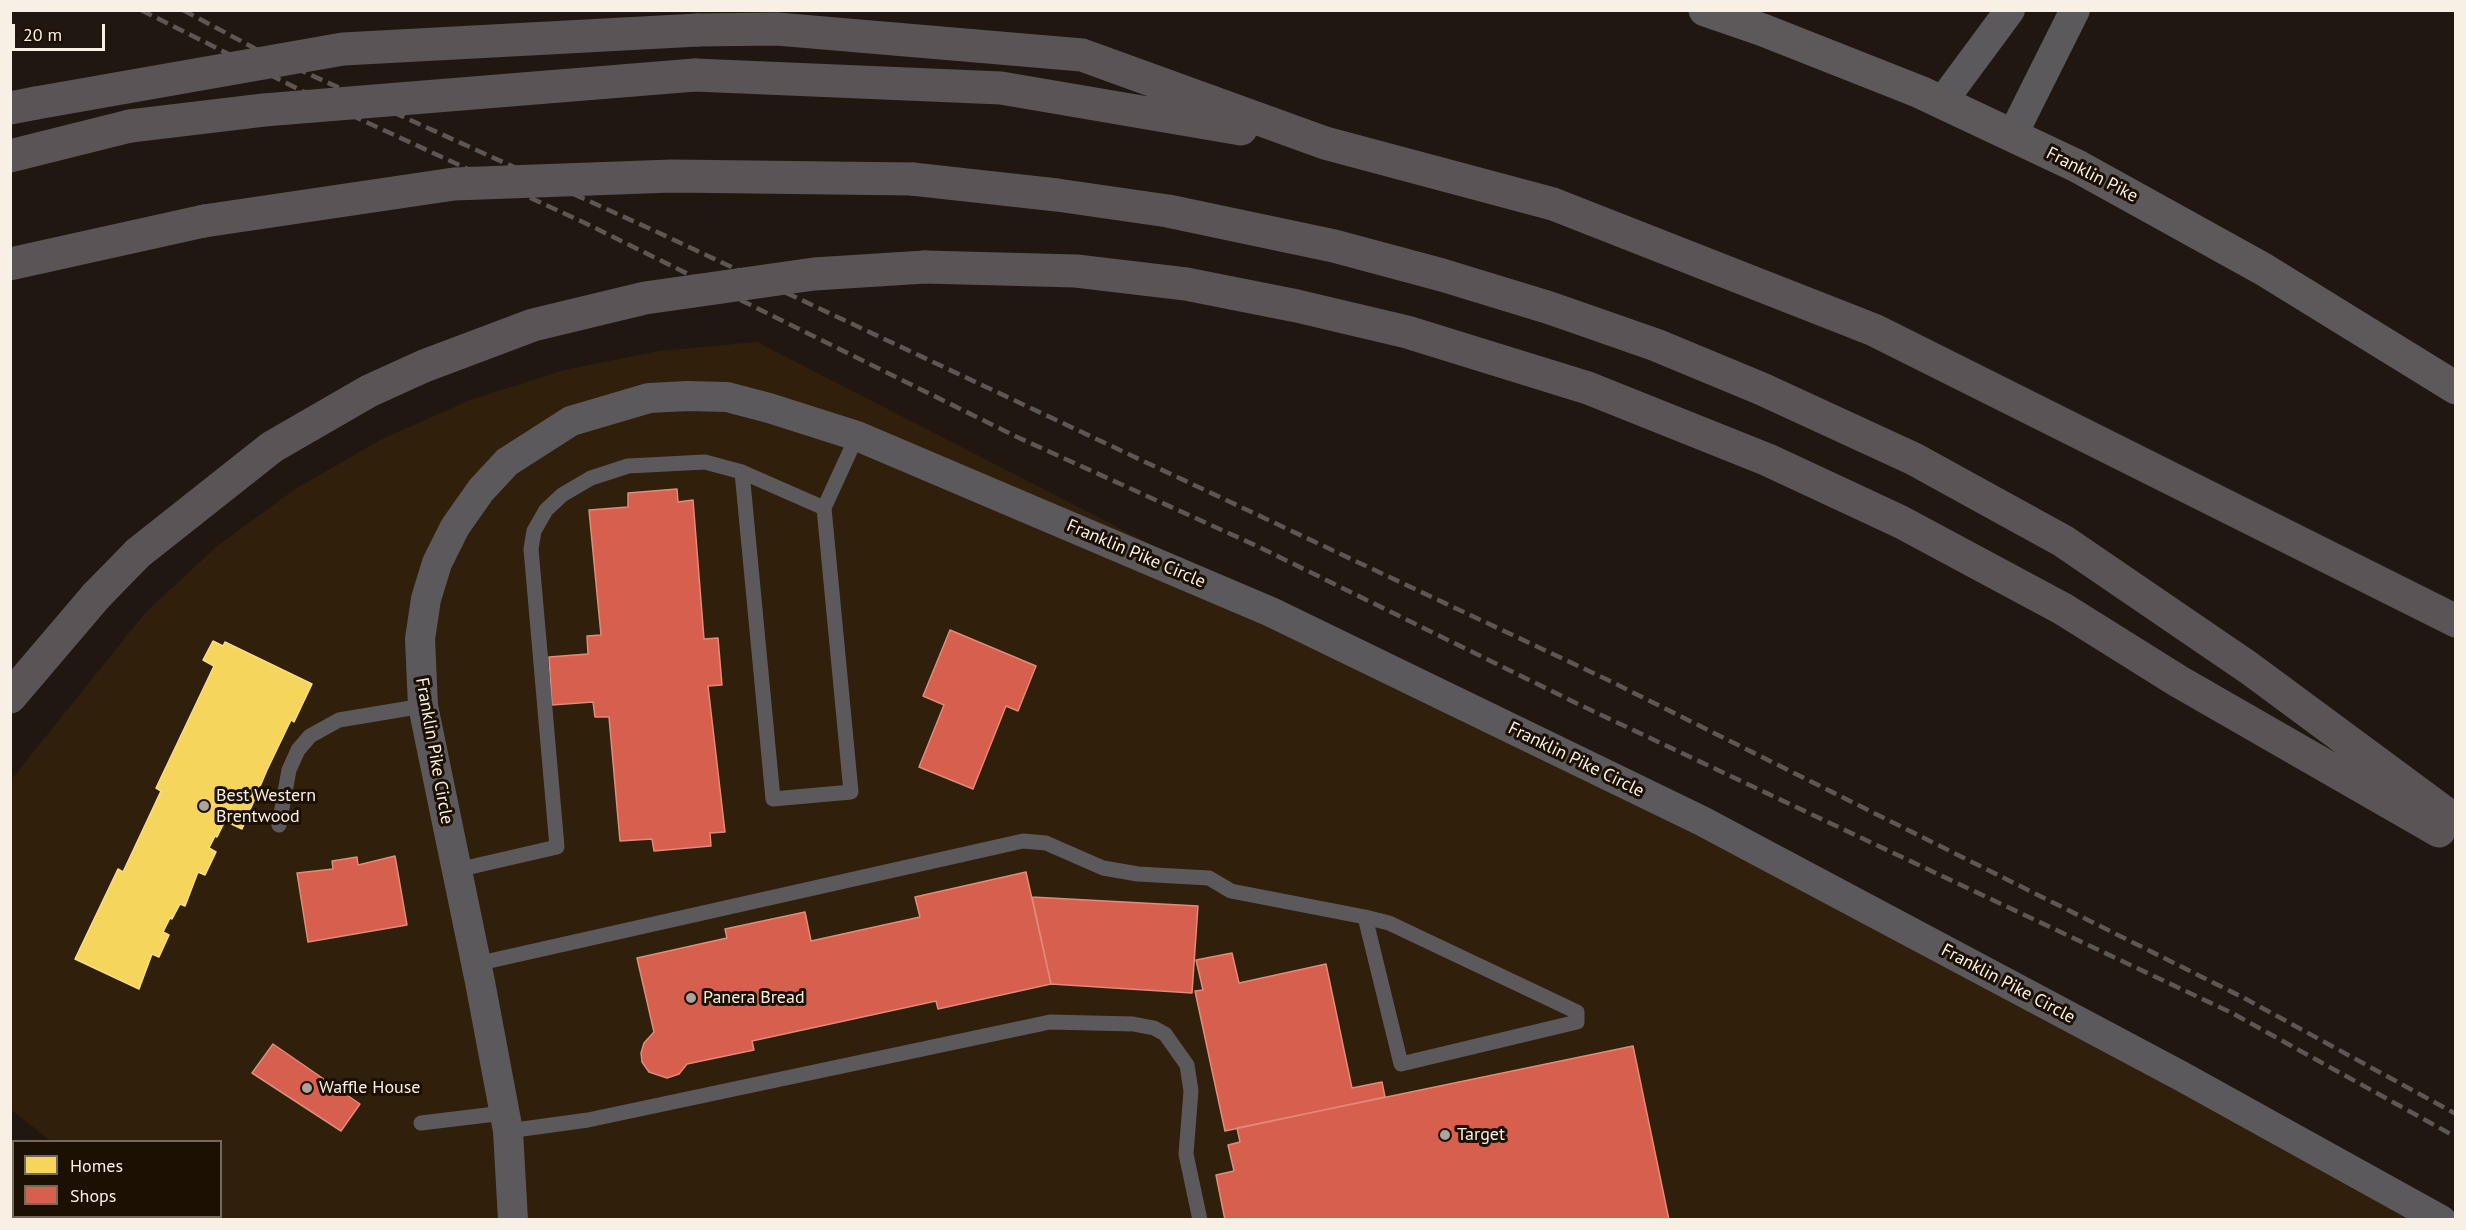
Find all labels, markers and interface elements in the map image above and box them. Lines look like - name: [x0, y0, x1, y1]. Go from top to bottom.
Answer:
- scale bar: [15, 12, 108, 50]
- text: 20 m: [23, 23, 62, 46]
- street label: Franklin Pike: [2043, 143, 2141, 207]
- street label: Franklin Pike Circle: [1063, 515, 1209, 593]
- street label: Franklin Pike Circle: [410, 676, 458, 826]
- street label: Franklin Pike Circle: [1505, 718, 1647, 802]
- place label: Best Western Brentwood: [216, 785, 316, 828]
- marker: Best Western Brentwood: [197, 799, 211, 813]
- street label: Franklin Pike Circle: [1937, 940, 2079, 1028]
- place label: Panera Bread: [703, 987, 805, 1009]
- marker: Panera Bread: [684, 991, 698, 1005]
- place label: Waffle House: [319, 1077, 420, 1099]
- marker: Waffle House: [300, 1081, 314, 1095]
- place label: Target: [1457, 1124, 1505, 1146]
- marker: Target: [1438, 1128, 1452, 1142]
- legend: [12, 1140, 222, 1218]
- text: Homes: [70, 1154, 123, 1177]
- text: Shops: [70, 1184, 116, 1207]

